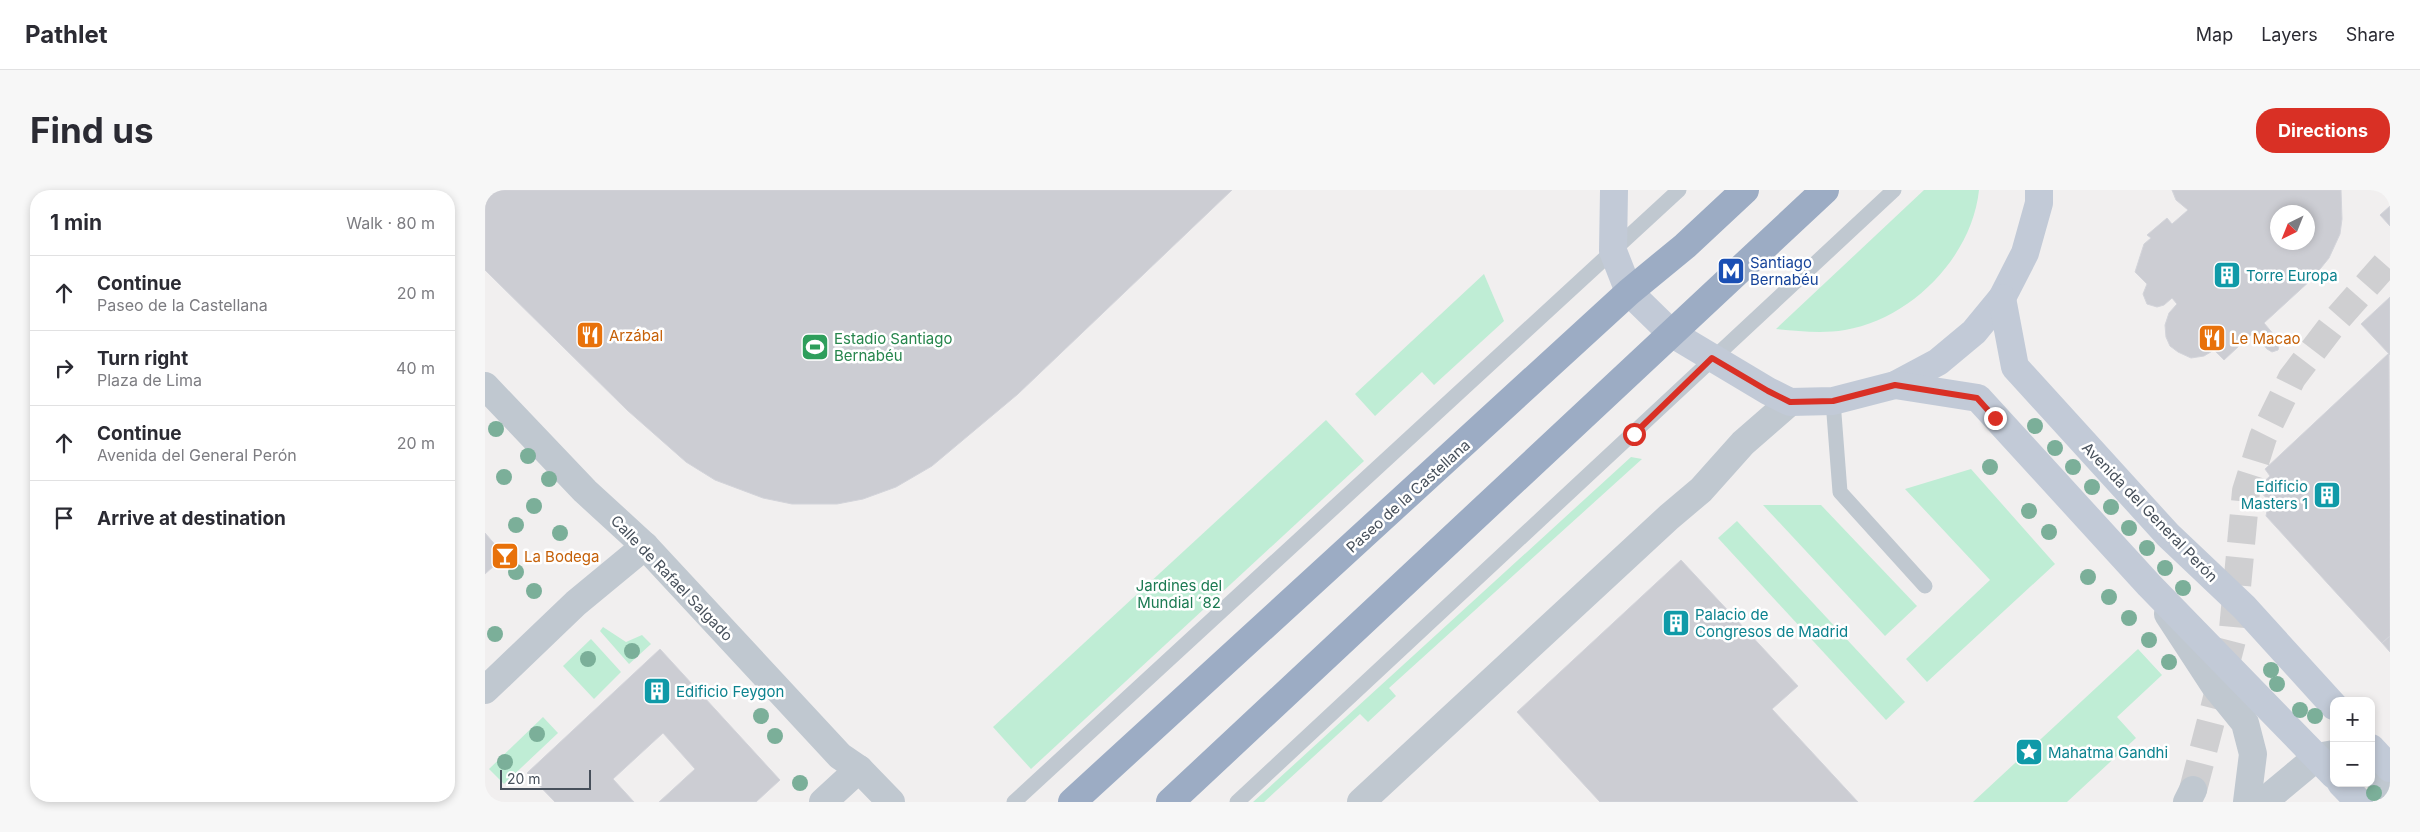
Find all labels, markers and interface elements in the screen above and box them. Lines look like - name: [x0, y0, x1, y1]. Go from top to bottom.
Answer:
- text: Pathlet: [25, 20, 108, 49]
- text: Map: [2196, 24, 2233, 45]
- text: Layers: [2261, 24, 2318, 45]
- text: Share: [2346, 24, 2395, 45]
- button: Directions: [2256, 108, 2390, 153]
- text: Find us: [30, 109, 154, 151]
- north arrow: [2270, 205, 2315, 250]
- text: 1 min: [50, 210, 102, 235]
- text: Walk · 80 m: [346, 213, 435, 233]
- place label: Santiago Bernabéu: [1750, 253, 1819, 289]
- metro station icon: Santiago Bernabéu: [1716, 256, 1746, 286]
- building icon: Torre Europa: [2212, 260, 2242, 290]
- place label: Torre Europa: [2246, 266, 2338, 285]
- text: Continue: [97, 272, 182, 295]
- icon: ahead: [50, 279, 78, 307]
- text: 20 m: [397, 283, 435, 303]
- text: Paseo de la Castellana: [97, 295, 268, 315]
- restaurant icon: Arzábal: [575, 320, 605, 350]
- restaurant icon: Le Macao: [2197, 323, 2227, 353]
- place label: Arzábal: [609, 326, 663, 345]
- place label: Estadio Santiago Bernabéu: [834, 329, 952, 365]
- place label: Le Macao: [2231, 329, 2301, 348]
- sports icon: Estadio Santiago Bernabéu: [800, 332, 830, 362]
- text: Turn right: [97, 347, 188, 370]
- icon: right: [50, 354, 78, 382]
- text: 40 m: [396, 358, 435, 378]
- text: Plaza de Lima: [97, 370, 202, 390]
- route end: [1984, 407, 2007, 430]
- text: Continue: [97, 422, 182, 445]
- route start: [1623, 423, 1646, 446]
- icon: ahead: [50, 429, 78, 457]
- text: 20 m: [397, 433, 435, 453]
- street label: Paseo de la Castellana: [1342, 435, 1474, 557]
- street label: Avenida del General Perón: [2078, 438, 2222, 586]
- text: Avenida del General Perón: [97, 445, 297, 465]
- place label: Edificio Masters 1: [2241, 477, 2308, 513]
- building icon: Edificio Masters 1: [2312, 480, 2342, 510]
- icon: arrive: [50, 504, 78, 532]
- text: Arrive at destination: [97, 507, 286, 530]
- street label: Calle de Rafael Salgado: [607, 511, 737, 645]
- bar icon: La Bodega: [490, 541, 520, 571]
- place label: La Bodega: [524, 547, 599, 566]
- park label: Jardines del Mundial ´82: [1136, 576, 1222, 612]
- place label: Palacio de Congresos de Madrid: [1695, 605, 1848, 641]
- building icon: Palacio de Congresos de Madrid: [1661, 608, 1691, 638]
- building icon: Edificio Feygon: [642, 676, 672, 706]
- place label: Edificio Feygon: [676, 682, 784, 701]
- map controls: [2330, 697, 2375, 787]
- button: +: [2330, 697, 2375, 742]
- place icon: Mahatma Gandhi: [2014, 737, 2044, 767]
- button: −: [2330, 742, 2375, 787]
- place label: Mahatma Gandhi: [2048, 743, 2168, 762]
- scale bar: [500, 767, 591, 790]
- text: 20 m: [507, 770, 541, 787]

